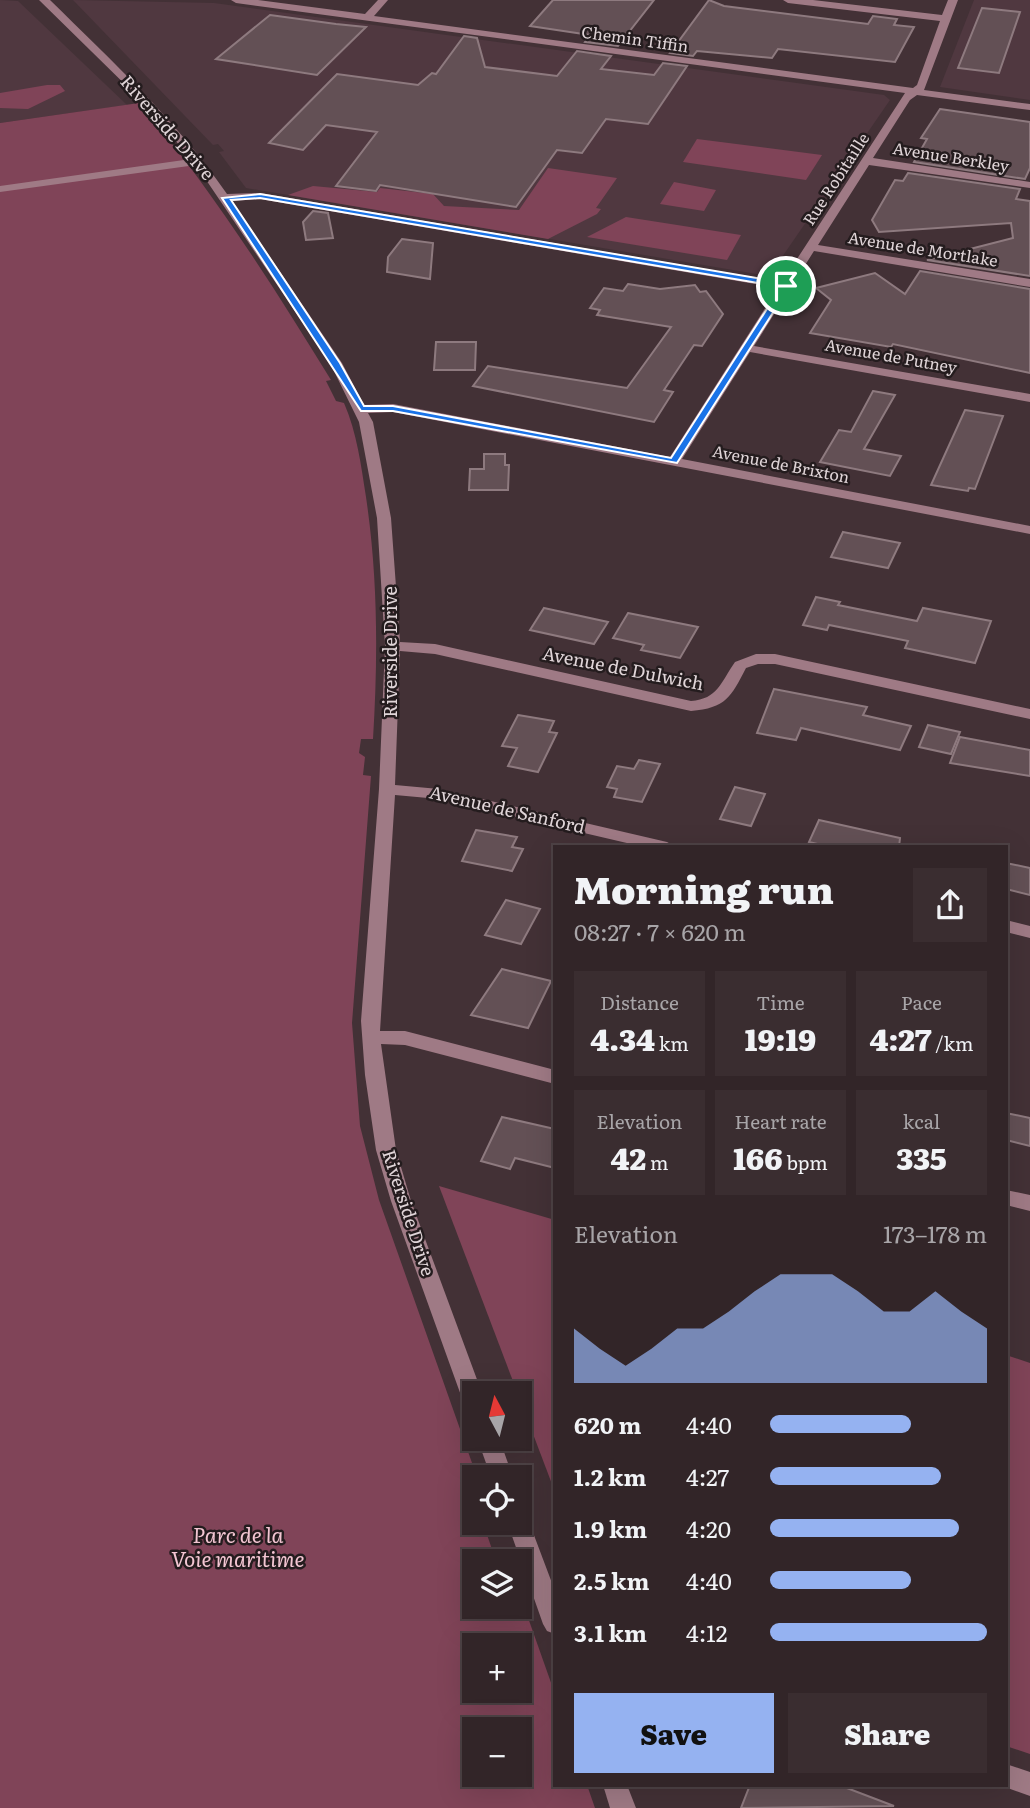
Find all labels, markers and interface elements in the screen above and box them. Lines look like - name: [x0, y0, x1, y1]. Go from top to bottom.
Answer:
- street label: Chemin Tiffin: [580, 19, 691, 57]
- street label: Riverside Drive: [115, 69, 221, 186]
- street label: Rue Robitaille: [796, 127, 874, 230]
- street label: Avenue Berkley: [891, 135, 1012, 177]
- street label: Avenue de Mortlake: [847, 224, 1000, 272]
- pin: [756, 256, 816, 316]
- icon: arrive: [767, 267, 805, 305]
- street label: Avenue de Putney: [823, 332, 960, 379]
- street label: Avenue de Brixton: [711, 438, 852, 488]
- street label: Riverside Drive: [376, 586, 403, 718]
- street label: Avenue de Dulwich: [540, 639, 706, 696]
- street label: Avenue de Sanford: [427, 777, 588, 840]
- text: Morning run: [574, 859, 834, 916]
- button: share: [913, 868, 987, 942]
- text: 08:27 · 7 × 620 m: [574, 914, 746, 948]
- text: Distance: [600, 988, 679, 1016]
- text: Time: [756, 988, 805, 1016]
- text: Pace: [901, 988, 942, 1016]
- text: 4.34: [590, 1016, 655, 1060]
- text: 19:19: [745, 1016, 816, 1060]
- text: 4:27: [870, 1016, 932, 1060]
- text: km: [655, 1029, 689, 1057]
- text: /km: [932, 1029, 973, 1057]
- text: Elevation: [597, 1107, 682, 1135]
- text: Heart rate: [734, 1107, 827, 1135]
- text: kcal: [903, 1107, 940, 1135]
- text: 42: [611, 1135, 646, 1179]
- text: 166: [733, 1135, 783, 1179]
- text: 335: [896, 1135, 947, 1179]
- street label: Riverside Drive: [376, 1146, 443, 1279]
- text: m: [646, 1148, 668, 1176]
- text: bpm: [783, 1148, 828, 1176]
- text: Elevation: [574, 1216, 678, 1250]
- text: 173–178 m: [883, 1216, 987, 1250]
- north arrow: [462, 1381, 532, 1451]
- map controls: [462, 1381, 532, 1787]
- text: 620 m: [574, 1407, 641, 1441]
- text: 4:40: [686, 1407, 732, 1441]
- text: 1.2 km: [574, 1459, 646, 1493]
- text: 4:27: [686, 1459, 729, 1493]
- button: locate: [462, 1465, 532, 1535]
- text: 1.9 km: [574, 1511, 647, 1545]
- text: 4:20: [686, 1511, 731, 1545]
- park label: Parc de la Voie maritime: [171, 1518, 305, 1573]
- button: layers: [462, 1549, 532, 1619]
- text: 2.5 km: [574, 1563, 649, 1597]
- text: 4:40: [686, 1563, 732, 1597]
- text: 3.1 km: [574, 1615, 647, 1649]
- text: 4:12: [686, 1615, 727, 1649]
- button: +: [462, 1633, 532, 1703]
- button: Save: [574, 1693, 774, 1773]
- button: Share: [788, 1693, 987, 1773]
- button: −: [462, 1717, 532, 1787]

